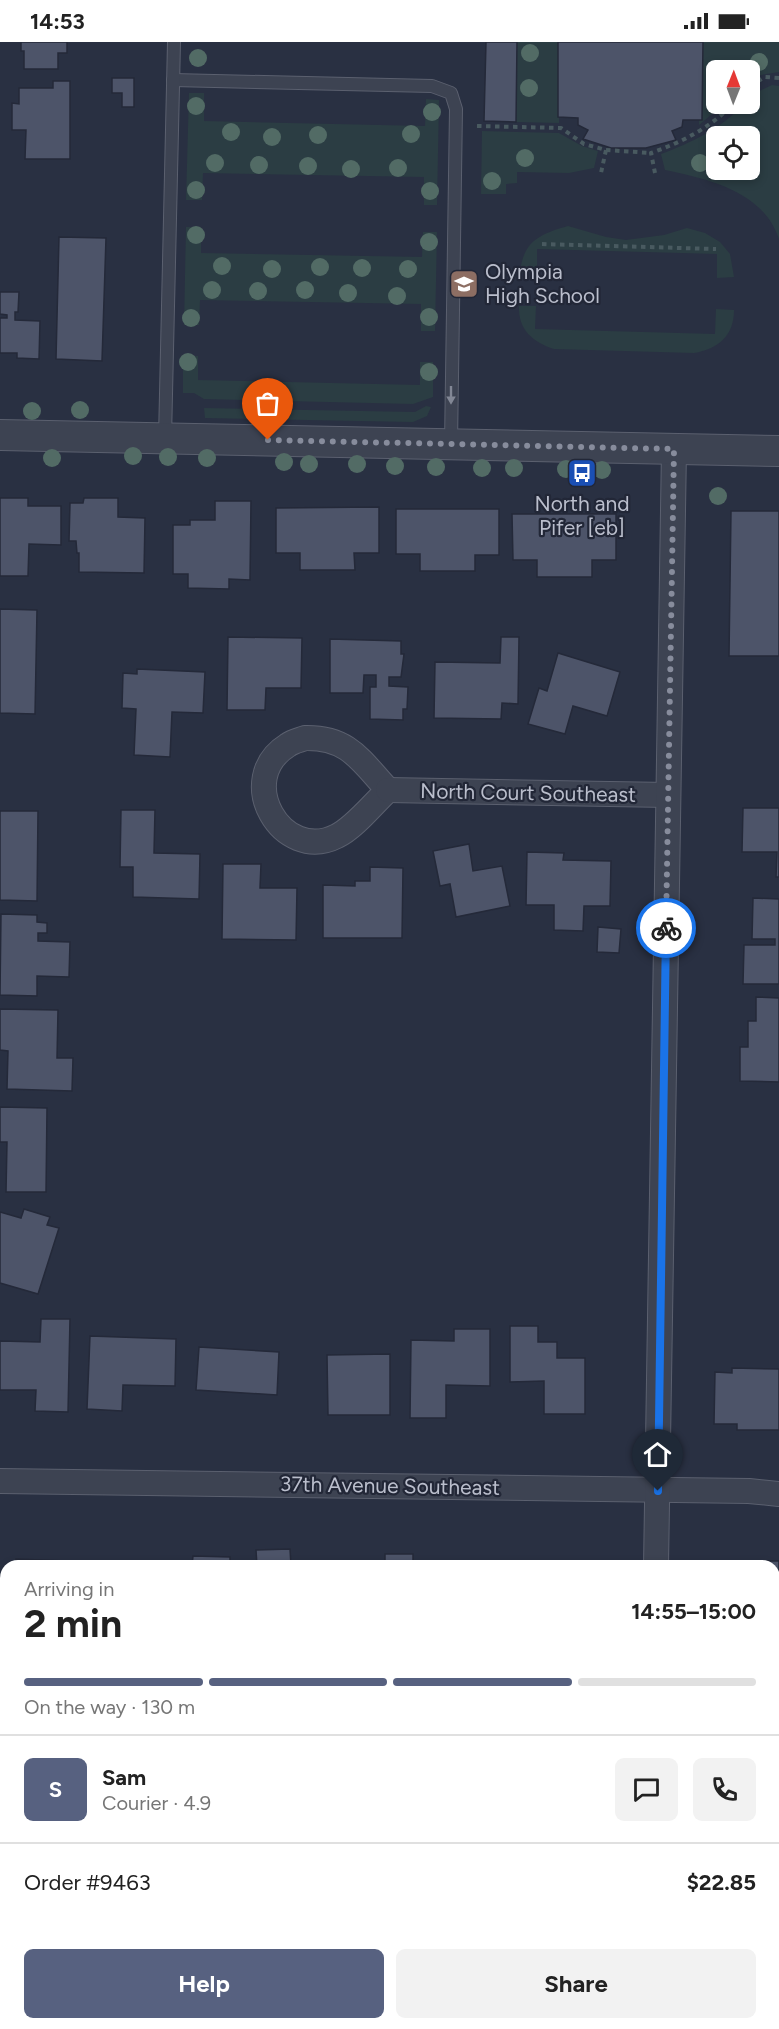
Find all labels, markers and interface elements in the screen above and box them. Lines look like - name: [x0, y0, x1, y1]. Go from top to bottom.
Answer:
- text: 14:53: [30, 8, 85, 35]
- north arrow: [706, 60, 760, 114]
- map controls: [706, 60, 760, 180]
- button: locate: [706, 126, 760, 180]
- place label: Olympia High School: [485, 259, 600, 308]
- school or university icon: Olympia High School: [448, 268, 480, 300]
- pin: [242, 378, 293, 440]
- one-way arrow: [446, 385, 456, 404]
- icon: bag: [251, 387, 284, 420]
- bus stop icon: North and Pifer [eb]: [566, 457, 598, 489]
- place label: North and Pifer [eb]: [534, 491, 630, 540]
- street label: North Court Southeast: [420, 778, 636, 807]
- courier: [636, 898, 696, 958]
- icon: bike: [650, 912, 683, 945]
- pin: [632, 1429, 683, 1491]
- icon: home: [641, 1438, 674, 1471]
- street label: 37th Avenue Southeast: [280, 1471, 500, 1500]
- text: Arriving in: [24, 1577, 114, 1601]
- text: 14:55–15:00: [631, 1598, 756, 1625]
- text: 2 min: [24, 1600, 122, 1647]
- text: On the way · 130 m: [24, 1695, 195, 1719]
- button: chat: [615, 1758, 678, 1821]
- button: phone: [693, 1758, 756, 1821]
- text: Sam: [102, 1764, 146, 1791]
- text: S: [49, 1776, 62, 1803]
- text: Courier · 4.9: [102, 1791, 211, 1815]
- text: Order #9463: [24, 1869, 151, 1896]
- text: $22.85: [687, 1869, 756, 1896]
- button: Help: [24, 1949, 384, 2018]
- button: Share: [396, 1949, 756, 2018]

